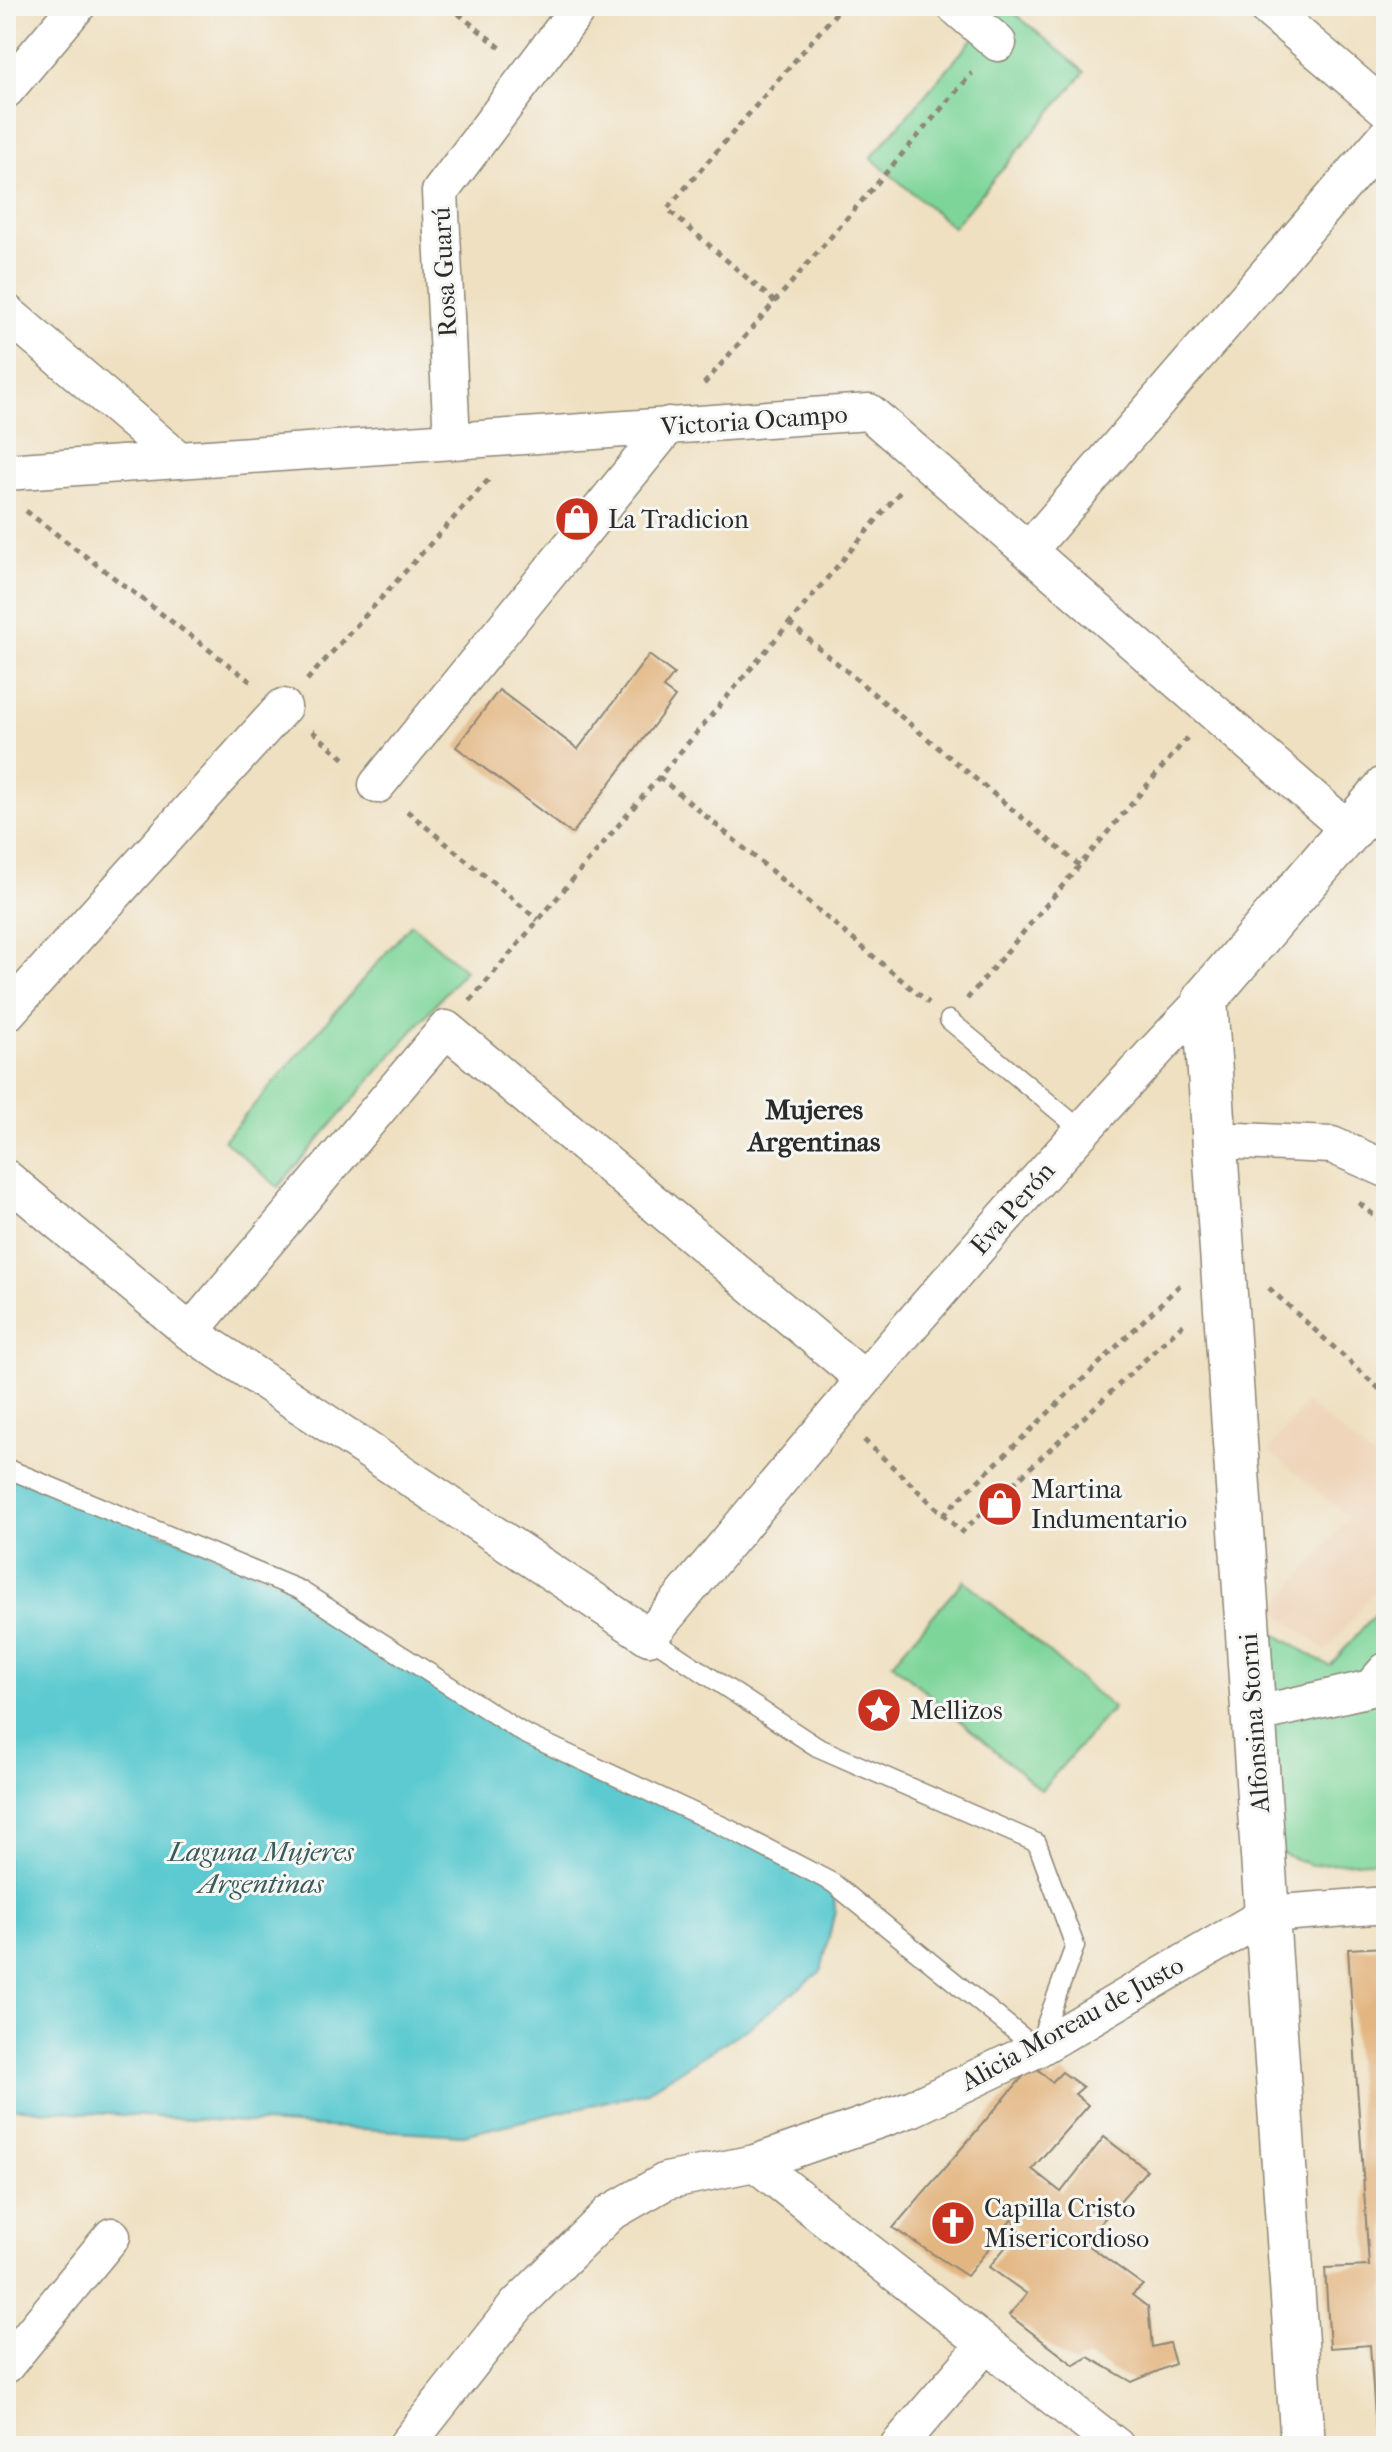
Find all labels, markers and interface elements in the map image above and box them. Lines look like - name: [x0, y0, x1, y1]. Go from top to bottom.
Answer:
- street label: Rosa Guarú: [426, 206, 463, 338]
- street label: Victoria Ocampo: [658, 398, 849, 443]
- shop icon: La Tradicion: [553, 495, 601, 543]
- place label: La Tradicion: [608, 504, 749, 535]
- district label: Mujeres Argentinas: [746, 1093, 880, 1158]
- street label: Eva Perón: [964, 1156, 1061, 1261]
- place label: Martina Indumentario: [1031, 1474, 1187, 1535]
- shop icon: Martina Indumentario: [976, 1480, 1024, 1528]
- street label: Alfonsina Storni: [1233, 1632, 1276, 1815]
- place icon: Mellizos: [855, 1686, 903, 1734]
- place label: Mellizos: [910, 1695, 1003, 1726]
- water label: Laguna Mujeres Argentinas: [166, 1835, 355, 1900]
- street label: Alicia Moreau de Justo: [955, 1949, 1189, 2098]
- place label: Capilla Cristo Misericordioso: [984, 2193, 1149, 2254]
- church icon: Capilla Cristo Misericordioso: [929, 2199, 977, 2247]

